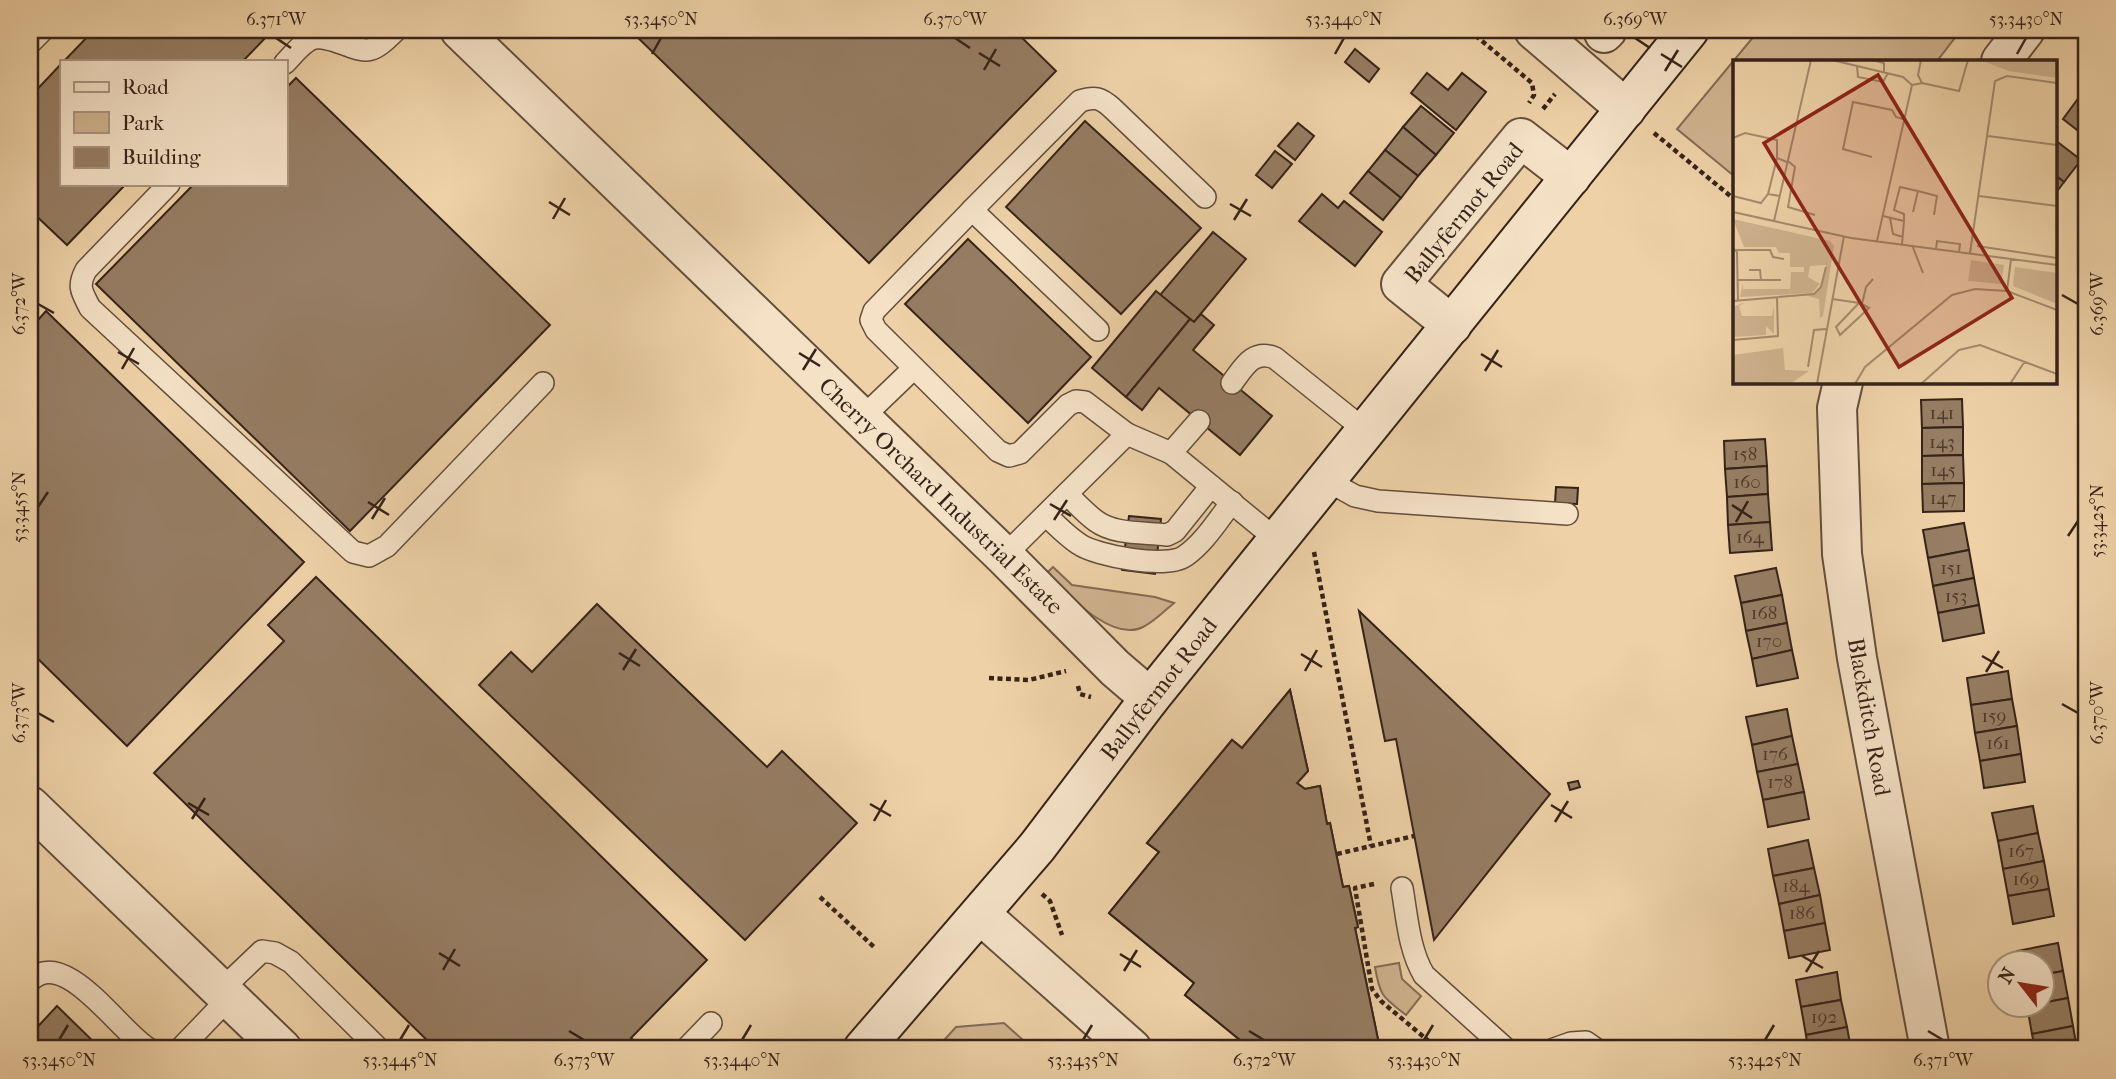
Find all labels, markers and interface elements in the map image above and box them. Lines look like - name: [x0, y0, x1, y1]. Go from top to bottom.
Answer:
- text: 6.371°W: [246, 9, 307, 30]
- text: 53.3450°N: [624, 9, 698, 30]
- text: 6.370°W: [923, 9, 988, 30]
- text: 53.3440°N: [1305, 9, 1383, 30]
- text: 6.369°W: [1603, 9, 1668, 30]
- text: 53.3430°N: [1989, 9, 2063, 30]
- legend: [60, 60, 287, 186]
- inset map: [1733, 60, 2056, 383]
- text: Road: [122, 75, 169, 99]
- text: Park: [122, 111, 164, 135]
- street label: Ballyfermot Road: [1399, 137, 1529, 289]
- text: Building: [122, 145, 201, 169]
- text: 6.372°W: [9, 271, 30, 335]
- text: 6.369°W: [2087, 271, 2108, 336]
- street label: Cherry Orchard Industrial Estate: [813, 372, 1069, 620]
- house number: 141: [1930, 402, 1954, 424]
- house number: 143: [1929, 431, 1955, 453]
- house number: 158: [1733, 443, 1757, 465]
- house number: 145: [1930, 459, 1956, 481]
- text: 53.3455°N: [9, 471, 30, 543]
- house number: 160: [1733, 471, 1761, 493]
- text: 53.3425°N: [2087, 484, 2108, 558]
- house number: 147: [1930, 487, 1956, 509]
- house number: 164: [1736, 526, 1765, 548]
- house number: 151: [1940, 557, 1962, 579]
- house number: 153: [1945, 585, 1967, 607]
- house number: 168: [1751, 602, 1777, 624]
- street label: Ballyfermot Road: [1095, 612, 1223, 766]
- house number: 170: [1756, 630, 1782, 652]
- street label: Blackditch Road: [1842, 636, 1896, 799]
- text: 6.370°W: [2087, 680, 2108, 745]
- text: 6.373°W: [9, 681, 30, 743]
- house number: 159: [1982, 705, 2006, 727]
- house number: 161: [1986, 732, 2010, 754]
- house number: 176: [1762, 743, 1789, 765]
- house number: 178: [1767, 771, 1793, 793]
- house number: 167: [2008, 840, 2034, 862]
- house number: 169: [2013, 868, 2039, 890]
- house number: 184: [1782, 875, 1811, 897]
- house number: 186: [1789, 902, 1816, 924]
- north arrow: [1986, 950, 2056, 1020]
- text: N: [1994, 963, 2021, 988]
- house number: 192: [1811, 1006, 1837, 1028]
- text: 53.3450°N: [22, 1050, 96, 1071]
- text: 53.3445°N: [363, 1050, 438, 1071]
- text: 6.373°W: [554, 1050, 616, 1071]
- text: 53.3440°N: [703, 1050, 781, 1071]
- text: 53.3435°N: [1047, 1050, 1119, 1071]
- text: 6.372°W: [1233, 1050, 1297, 1071]
- text: 53.3430°N: [1387, 1050, 1461, 1071]
- text: 53.3425°N: [1728, 1050, 1802, 1071]
- text: 6.371°W: [1913, 1050, 1974, 1071]

